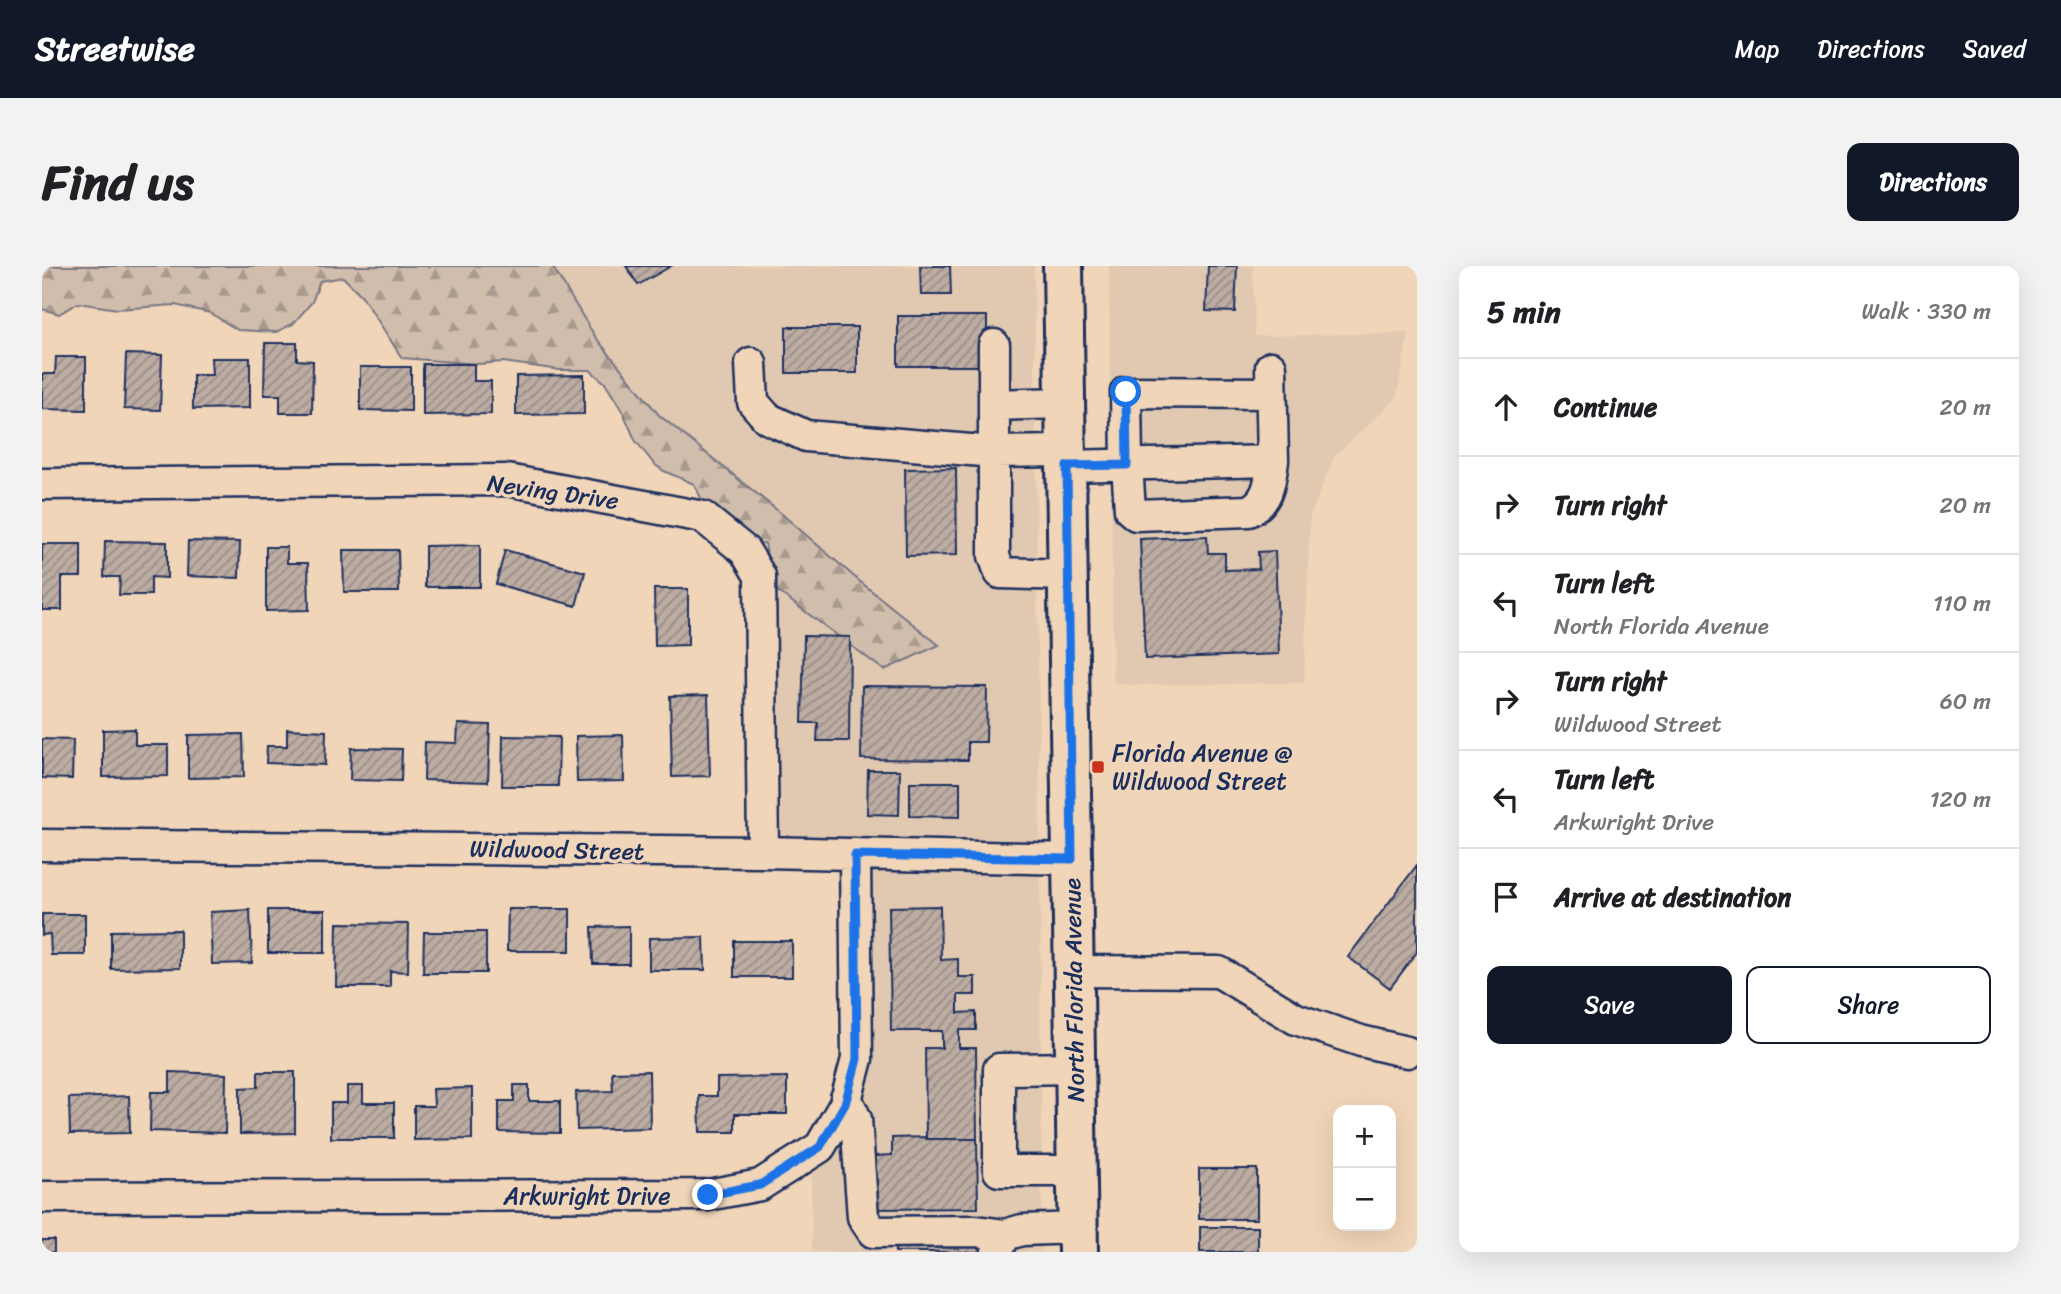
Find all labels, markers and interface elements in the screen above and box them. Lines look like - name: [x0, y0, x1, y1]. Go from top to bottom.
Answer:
- text: Streetwise: [35, 20, 195, 78]
- text: Map: [1735, 28, 1779, 70]
- text: Directions: [1817, 28, 1925, 70]
- text: Saved: [1963, 28, 2026, 70]
- text: Find us: [42, 139, 194, 226]
- button: Directions: [1847, 143, 2019, 221]
- text: 5 min: [1487, 285, 1561, 339]
- text: Walk · 330 m: [1861, 291, 1991, 332]
- route start: [1110, 376, 1141, 407]
- text: Continue: [1554, 384, 1657, 430]
- text: 20 m: [1940, 387, 1991, 428]
- icon: ahead: [1487, 388, 1525, 426]
- street label: Neving Drive: [485, 462, 621, 522]
- text: Turn right: [1554, 482, 1667, 528]
- text: 20 m: [1940, 485, 1991, 526]
- icon: right: [1487, 486, 1525, 524]
- text: Turn left: [1554, 560, 1654, 606]
- text: 110 m: [1933, 583, 1991, 624]
- icon: left: [1487, 584, 1525, 622]
- text: North Florida Avenue: [1554, 606, 1769, 647]
- text: Turn right: [1554, 658, 1667, 704]
- text: 60 m: [1940, 681, 1991, 722]
- icon: right: [1487, 682, 1525, 720]
- text: Wildwood Street: [1554, 704, 1721, 745]
- place label: Florida Avenue @ Wildwood Street: [1112, 732, 1293, 802]
- text: Turn left: [1554, 756, 1654, 802]
- marker: Florida Avenue @ Wildwood Street: [1090, 759, 1106, 775]
- text: 120 m: [1930, 779, 1991, 820]
- icon: left: [1487, 780, 1525, 818]
- text: Arkwright Drive: [1554, 802, 1714, 843]
- street label: Wildwood Street: [469, 827, 645, 873]
- text: Arrive at destination: [1554, 874, 1791, 920]
- street label: North Florida Avenue: [1051, 877, 1097, 1102]
- icon: arrive: [1487, 878, 1525, 916]
- button: Save: [1487, 966, 1732, 1044]
- button: Share: [1746, 966, 1991, 1044]
- map controls: [1333, 1105, 1396, 1231]
- button: +: [1333, 1105, 1396, 1168]
- button: −: [1333, 1168, 1396, 1231]
- street label: Arkwright Drive: [502, 1175, 671, 1217]
- route end: [692, 1179, 723, 1210]

